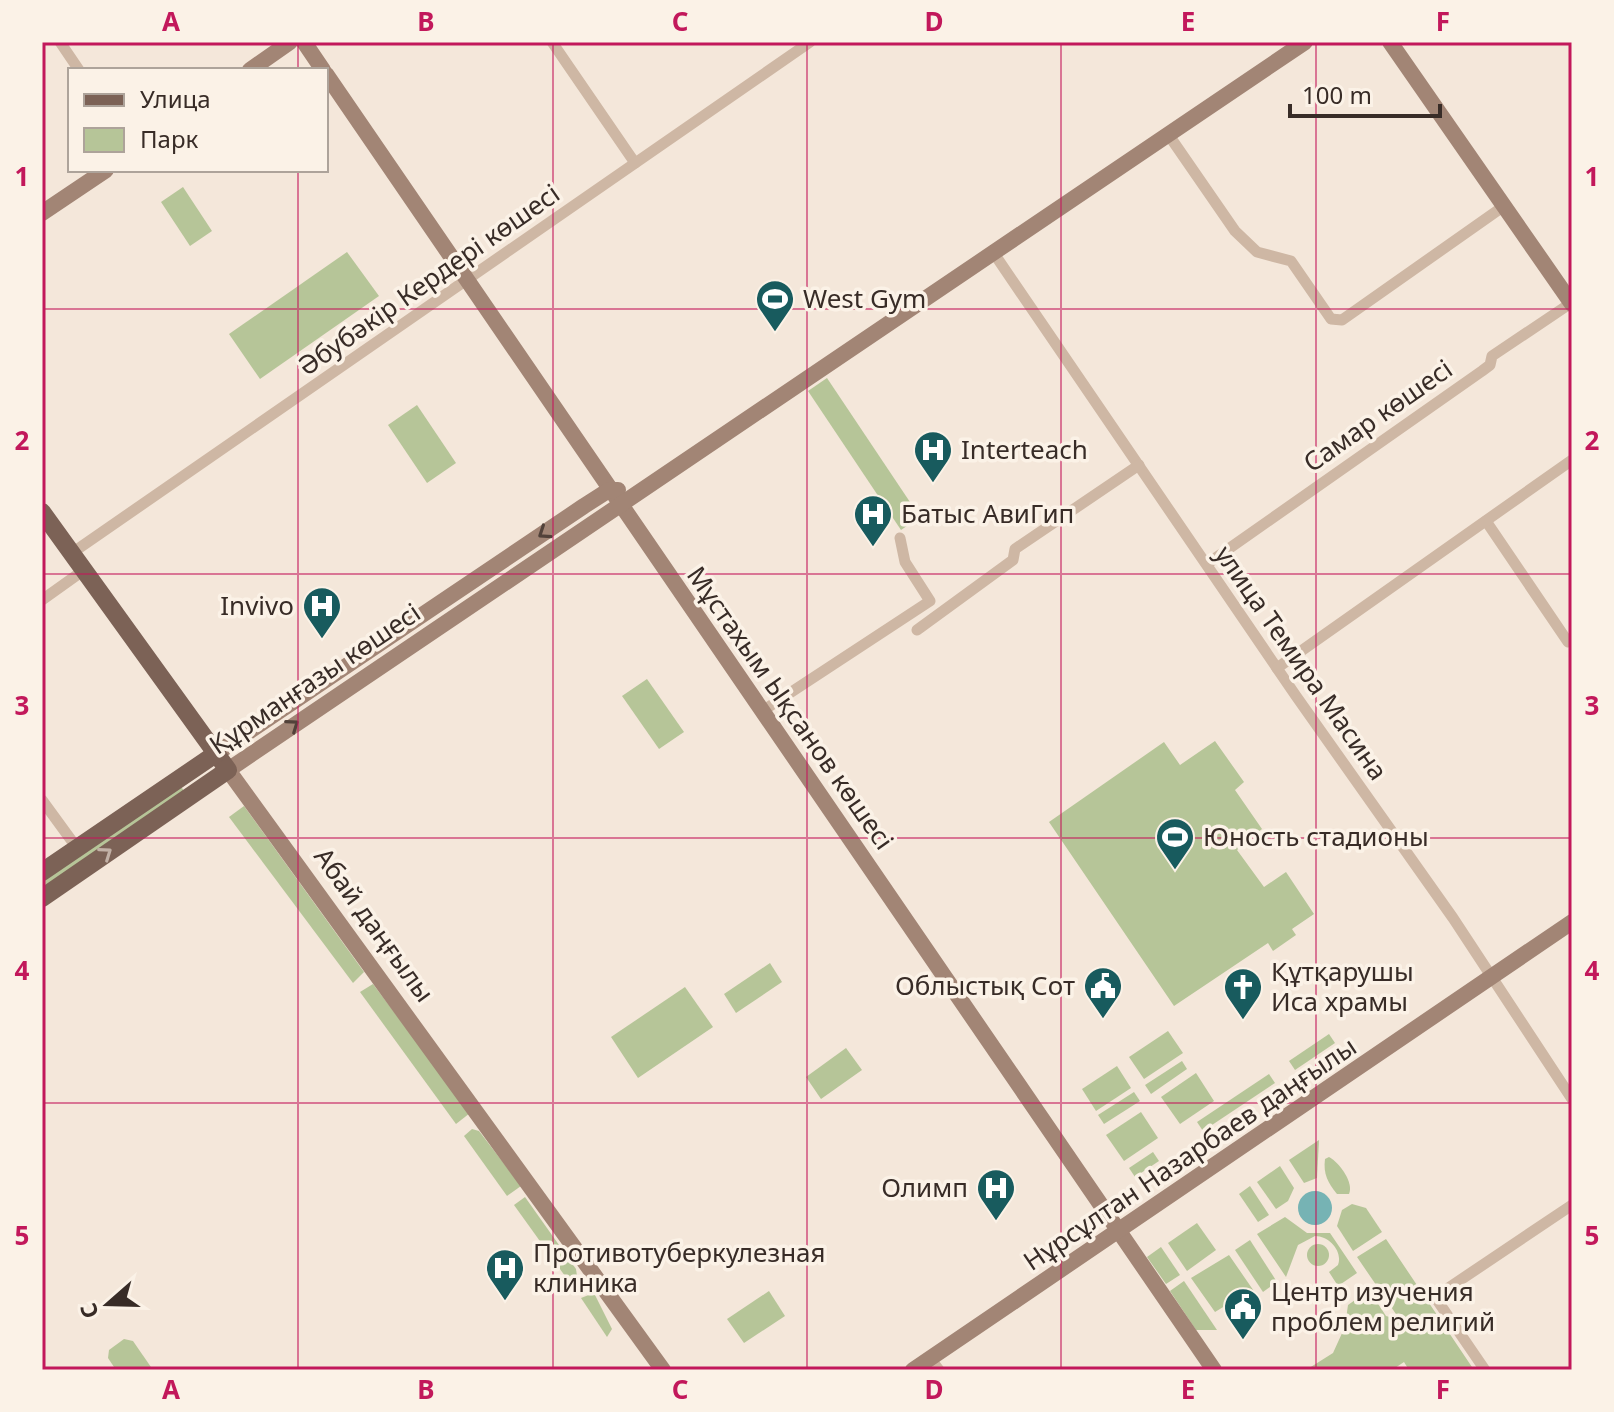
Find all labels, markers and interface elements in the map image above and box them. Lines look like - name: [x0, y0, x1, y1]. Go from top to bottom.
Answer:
- text: A: [162, 3, 180, 39]
- text: B: [417, 3, 435, 39]
- text: C: [672, 3, 688, 39]
- text: D: [924, 3, 944, 39]
- text: E: [1181, 3, 1195, 39]
- text: F: [1436, 3, 1450, 39]
- legend: [68, 68, 328, 172]
- scale bar: [1290, 68, 1440, 118]
- text: 100 m: [1302, 78, 1372, 111]
- text: Улица: [140, 82, 211, 115]
- text: Парк: [140, 122, 199, 155]
- text: 1: [15, 158, 29, 194]
- text: 1: [1585, 158, 1599, 194]
- street label: Әбубәкір Кердері көшесі: [290, 175, 566, 383]
- sports icon: West Gym: [754, 278, 796, 333]
- place label: West Gym: [803, 280, 926, 316]
- street label: Самар көшесі: [1296, 350, 1459, 480]
- text: 2: [15, 422, 30, 458]
- text: 2: [1585, 422, 1600, 458]
- hospital icon: Interteach: [912, 429, 954, 484]
- place label: Interteach: [961, 431, 1088, 467]
- hospital icon: Батыс АвиГип: [852, 493, 894, 548]
- place label: Батыс АвиГип: [901, 495, 1074, 531]
- one-way arrow: [539, 523, 553, 538]
- street label: улица Темира Масина: [1207, 538, 1397, 787]
- street label: Мұстахым Ықсанов көшесі: [679, 559, 903, 856]
- hospital icon: Invivo: [301, 585, 343, 640]
- place label: Invivo: [220, 587, 294, 623]
- street label: Құрманғазы көшесі: [202, 594, 427, 762]
- text: 3: [15, 687, 29, 723]
- text: 3: [1585, 687, 1599, 723]
- one-way arrow: [284, 720, 298, 735]
- sports icon: Юность стадионы: [1154, 816, 1196, 871]
- place label: Юность стадионы: [1203, 818, 1429, 854]
- street label: Абай даңғылы: [307, 840, 443, 1009]
- one-way arrow: [98, 848, 112, 863]
- text: 4: [15, 952, 30, 988]
- text: 4: [1585, 952, 1600, 988]
- place label: Құтқарушы Иса храмы: [1271, 953, 1414, 1019]
- public building icon: Облыстық Сот: [1082, 965, 1124, 1020]
- church icon: Құтқарушы Иса храмы: [1222, 966, 1264, 1021]
- place label: Облыстық Сот: [895, 967, 1075, 1003]
- street label: Нұрсұлтан Назарбаев даңғылы: [1016, 1028, 1363, 1278]
- hospital icon: Олимп: [975, 1167, 1017, 1222]
- place label: Олимп: [881, 1169, 968, 1205]
- text: 5: [15, 1217, 29, 1253]
- text: 5: [1585, 1217, 1599, 1253]
- place label: Противотуберкулезная клиника: [533, 1234, 826, 1300]
- hospital icon: Противотуберкулезная клиника: [484, 1247, 526, 1302]
- north arrow: [68, 1264, 148, 1344]
- place label: Центр изучения проблем религий: [1271, 1273, 1495, 1339]
- public building icon: Центр изучения проблем религий: [1222, 1286, 1264, 1341]
- text: С: [72, 1299, 105, 1323]
- text: A: [162, 1371, 180, 1407]
- text: B: [417, 1371, 435, 1407]
- text: C: [672, 1371, 688, 1407]
- text: D: [924, 1371, 944, 1407]
- text: E: [1181, 1371, 1195, 1407]
- text: F: [1436, 1371, 1450, 1407]

